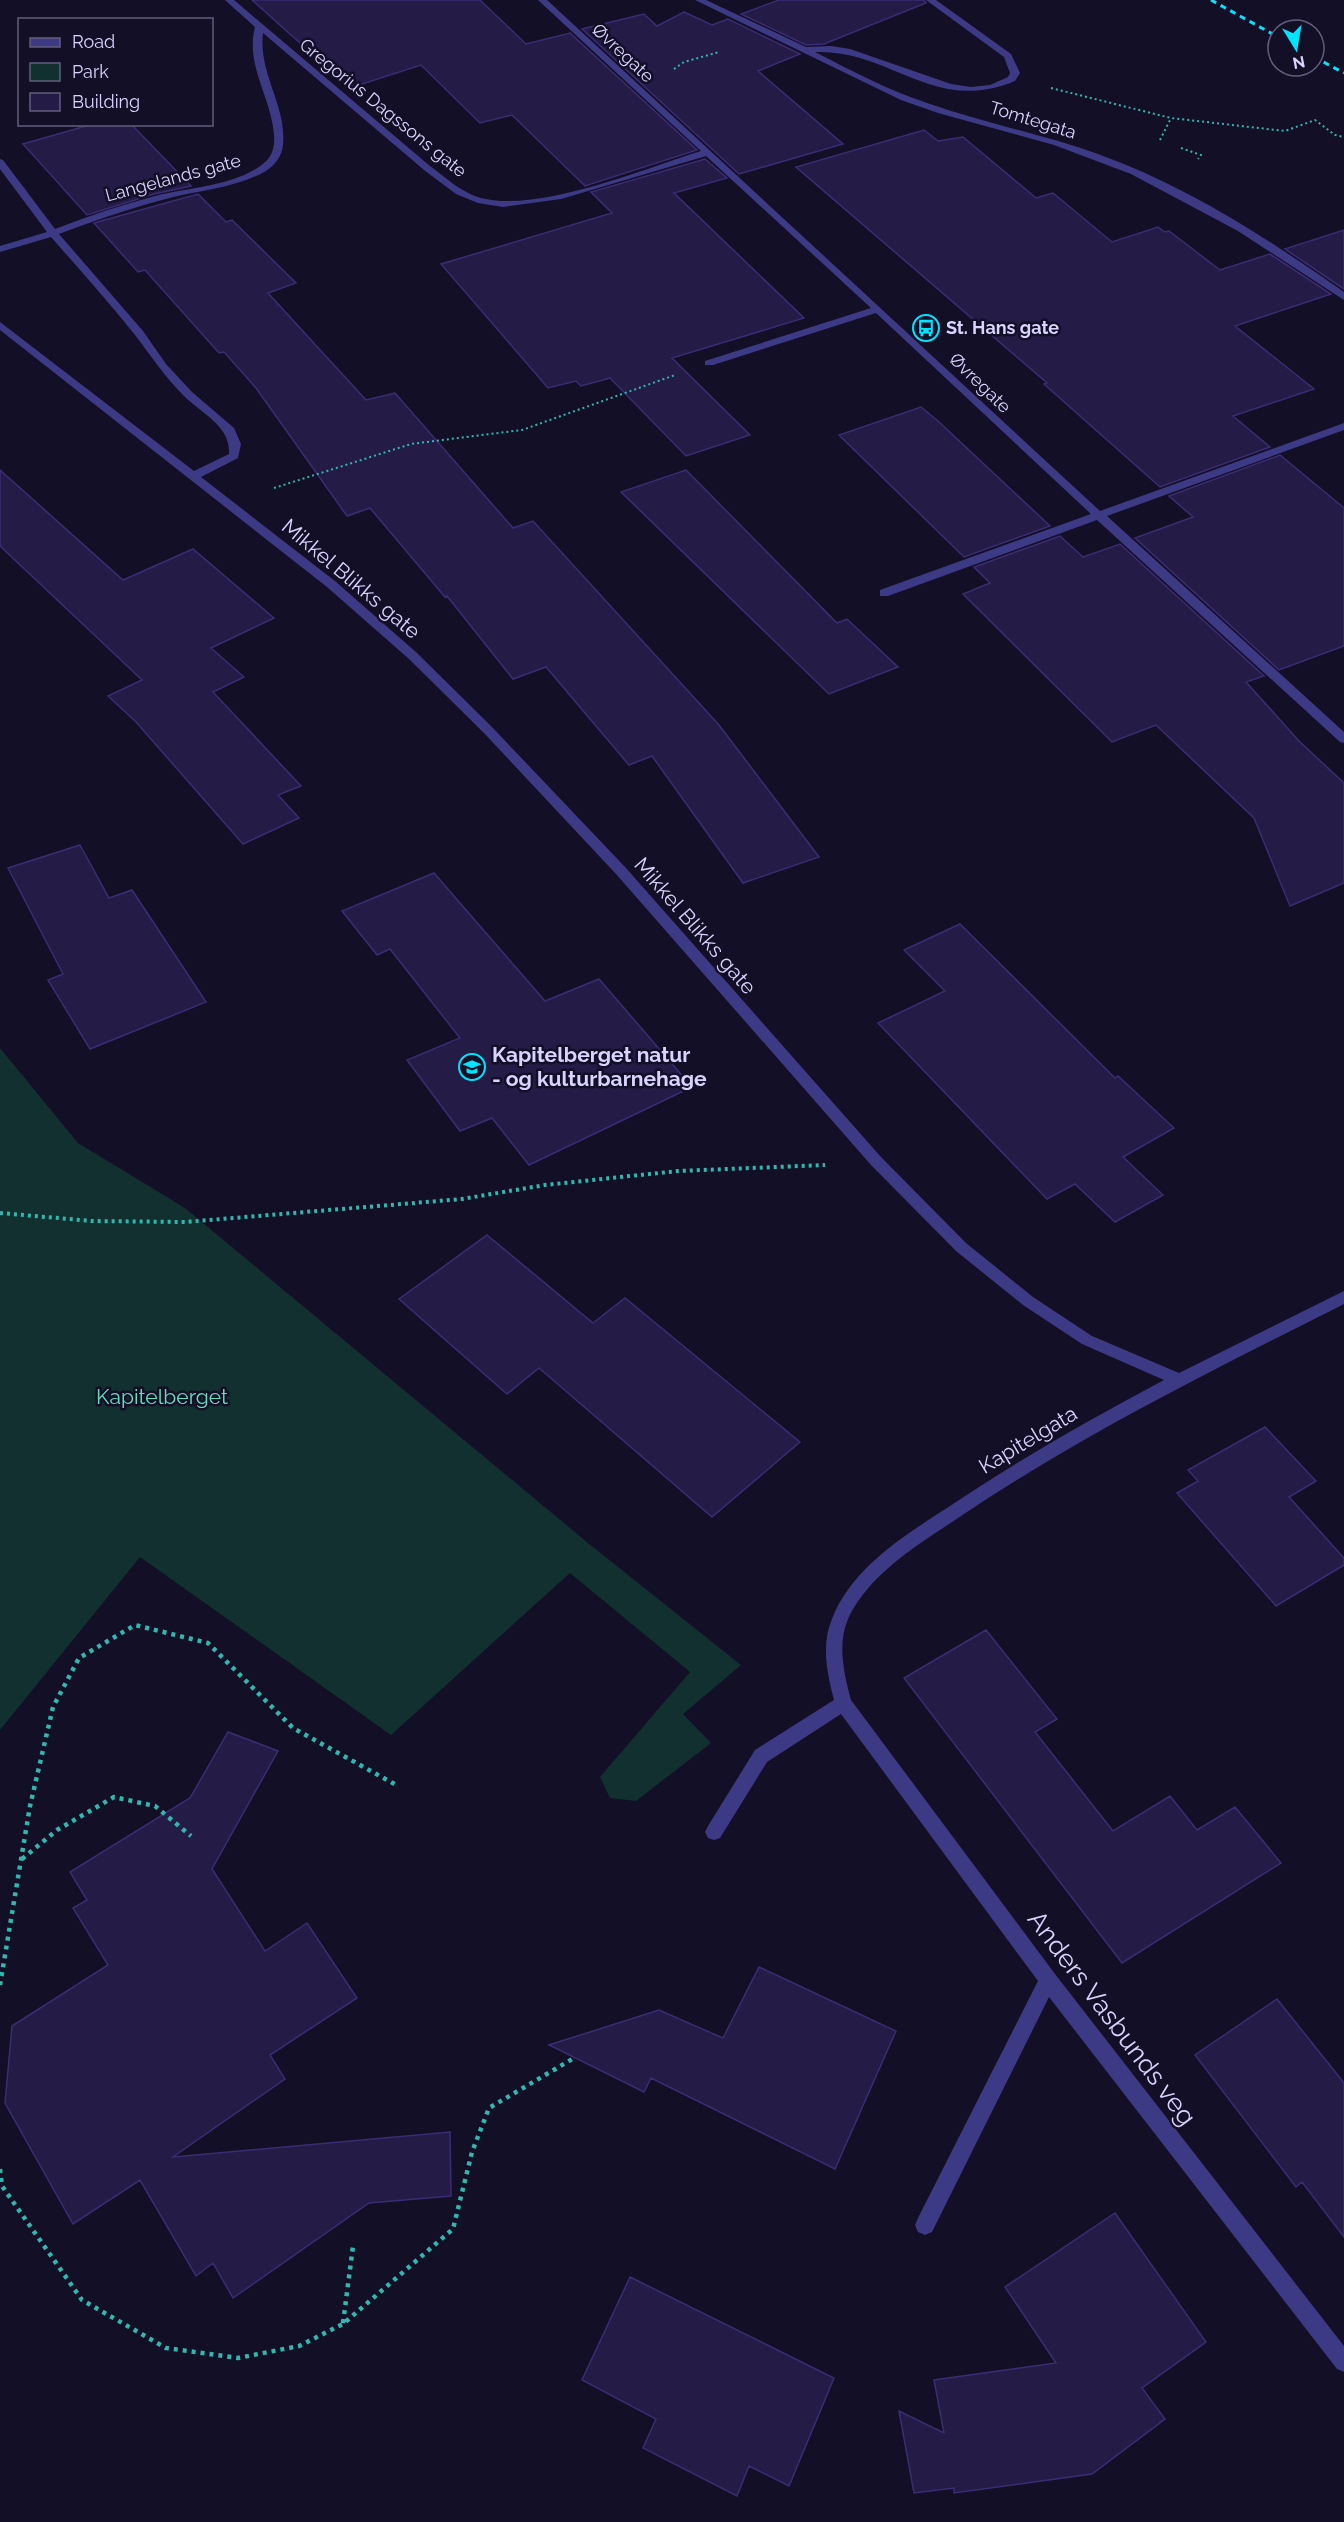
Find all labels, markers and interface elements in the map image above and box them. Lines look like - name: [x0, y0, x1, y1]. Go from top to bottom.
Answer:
- legend: [18, 18, 213, 126]
- north arrow: [1266, 18, 1326, 78]
- street label: Øvregate: [588, 19, 659, 87]
- text: Road: [72, 31, 115, 52]
- street label: Gregorius Dagssons gate: [296, 34, 471, 182]
- text: N: [1291, 52, 1307, 73]
- text: Park: [72, 61, 109, 82]
- text: Building: [72, 91, 140, 112]
- street label: Tomtegata: [987, 96, 1079, 143]
- street label: Langelands gate: [103, 149, 243, 206]
- bus stop icon: St. Hans gate: [911, 313, 941, 343]
- place label: St. Hans gate: [946, 317, 1059, 338]
- street label: Øvregate: [945, 348, 1016, 417]
- street label: Mikkel Blikks gate: [277, 513, 426, 644]
- street label: Mikkel Blikks gate: [629, 852, 762, 999]
- place label: Kapitelberget natur - og kulturbarnehage: [492, 1042, 707, 1091]
- school or university icon: Kapitelberget natur - og kulturbarnehage: [457, 1052, 487, 1082]
- park label: Kapitelberget: [96, 1384, 228, 1409]
- street label: Kapitelgata: [974, 1400, 1081, 1479]
- street label: Anders Vasbunds veg: [1022, 1905, 1202, 2131]

